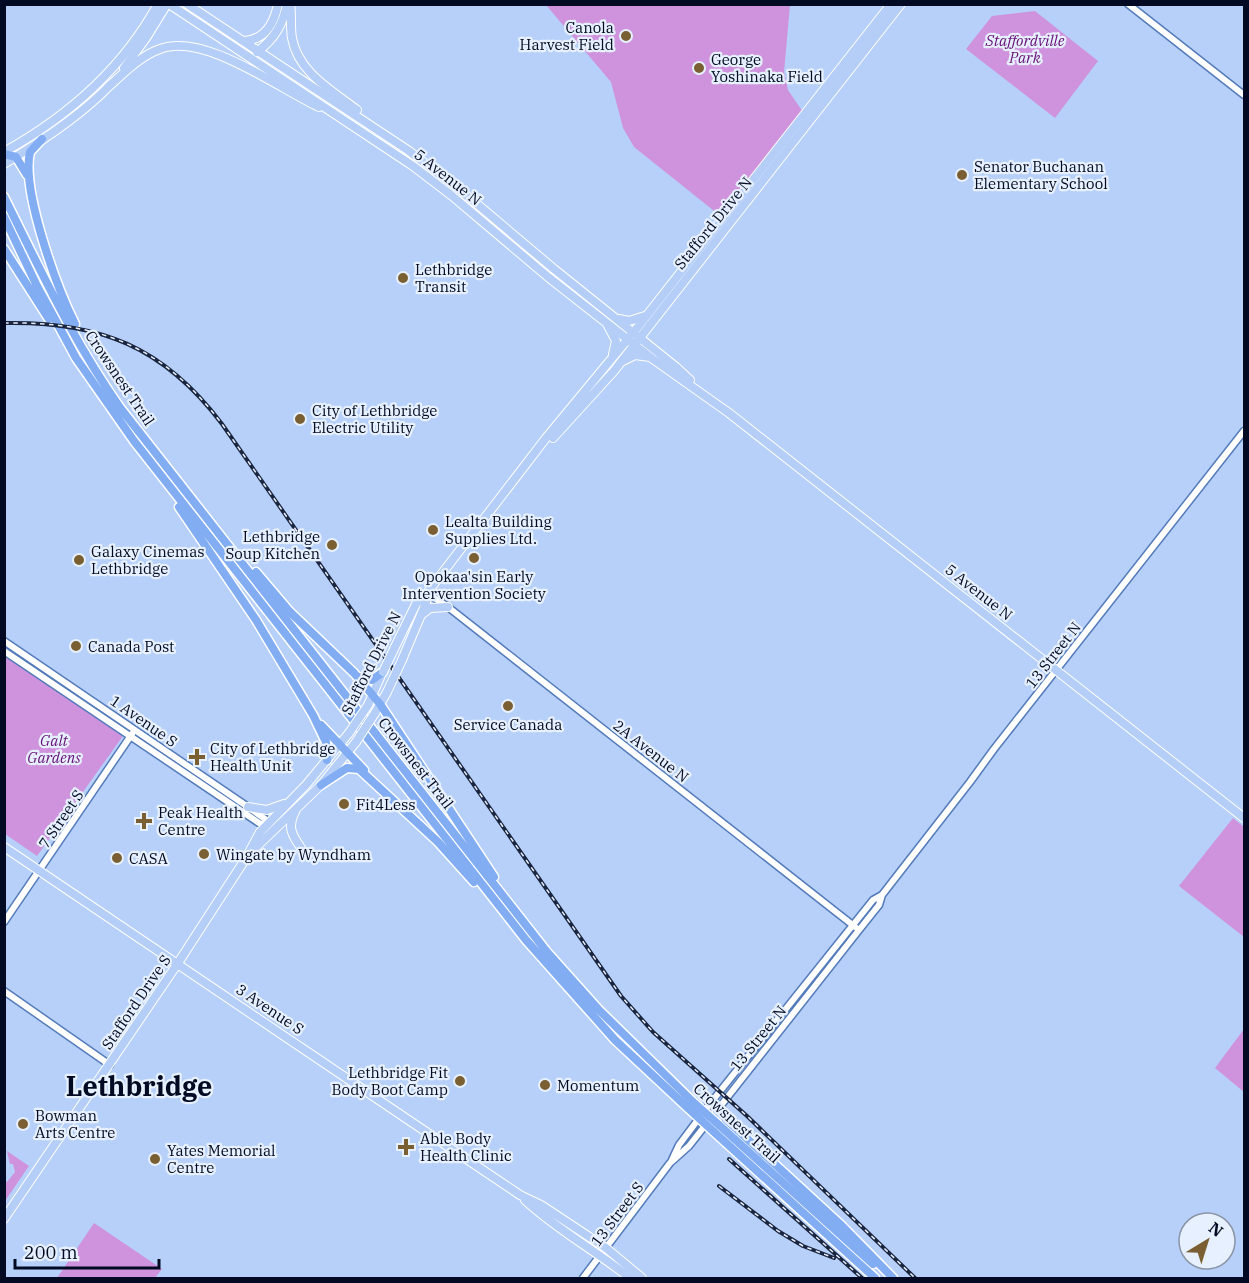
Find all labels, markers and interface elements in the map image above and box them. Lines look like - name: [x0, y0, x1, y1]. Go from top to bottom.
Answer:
- place label: Canola Harvest Field: [520, 18, 614, 54]
- marker: Canola Harvest Field: [619, 29, 633, 43]
- park label: Staffordville Park: [985, 31, 1065, 67]
- place label: George Yoshinaka Field: [711, 50, 823, 86]
- marker: George Yoshinaka Field: [692, 61, 706, 75]
- street label: 5 Avenue N: [410, 145, 486, 209]
- place label: Senator Buchanan Elementary School: [974, 157, 1108, 193]
- marker: Senator Buchanan Elementary School: [955, 168, 969, 182]
- street label: Stafford Drive N: [670, 173, 756, 273]
- place label: Lethbridge Transit: [415, 260, 492, 296]
- marker: Lethbridge Transit: [396, 271, 410, 285]
- street label: Crowsnest Trail: [81, 327, 159, 429]
- place label: City of Lethbridge Electric Utility: [312, 401, 437, 437]
- marker: City of Lethbridge Electric Utility: [293, 412, 307, 426]
- place label: Lealta Building Supplies Ltd.: [445, 512, 552, 548]
- marker: Lealta Building Supplies Ltd.: [426, 523, 440, 537]
- place label: Lethbridge Soup Kitchen: [225, 527, 320, 563]
- marker: Lethbridge Soup Kitchen: [325, 538, 339, 552]
- place label: Galaxy Cinemas Lethbridge: [91, 542, 205, 578]
- marker: Opokaa'sin Early Intervention Society: [467, 551, 481, 565]
- marker: Galaxy Cinemas Lethbridge: [72, 553, 86, 567]
- street label: 5 Avenue N: [941, 560, 1017, 624]
- place label: Opokaa'sin Early Intervention Society: [402, 567, 546, 603]
- street label: Stafford Drive N: [337, 608, 405, 718]
- street label: 13 Street N: [1021, 618, 1085, 692]
- place label: Canada Post: [88, 637, 174, 656]
- marker: Canada Post: [69, 639, 83, 653]
- street label: 1 Avenue S: [107, 691, 181, 751]
- marker: Service Canada: [501, 699, 515, 713]
- street label: Crowsnest Trail: [374, 714, 458, 812]
- place label: Service Canada: [454, 715, 562, 734]
- street label: 2A Avenue N: [609, 716, 693, 786]
- park label: Galt Gardens: [27, 731, 81, 767]
- place label: City of Lethbridge Health Unit: [210, 739, 335, 775]
- marker: City of Lethbridge Health Unit: [188, 748, 206, 766]
- street label: 7 Street S: [34, 786, 88, 852]
- place label: Fit4Less: [356, 795, 416, 814]
- marker: Fit4Less: [337, 797, 351, 811]
- place label: Peak Health Centre: [158, 803, 243, 839]
- marker: Peak Health Centre: [135, 812, 153, 830]
- place label: Wingate by Wyndham: [216, 845, 371, 864]
- marker: Wingate by Wyndham: [197, 847, 211, 861]
- place label: CASA: [129, 849, 168, 868]
- marker: CASA: [110, 851, 124, 865]
- street label: Stafford Drive S: [97, 951, 175, 1053]
- street label: 3 Avenue S: [233, 979, 307, 1039]
- street label: 13 Street N: [726, 1001, 790, 1075]
- place label: Lethbridge Fit Body Boot Camp: [332, 1063, 448, 1099]
- district label: Lethbridge: [66, 1068, 212, 1103]
- marker: Lethbridge Fit Body Boot Camp: [453, 1074, 467, 1088]
- place label: Momentum: [557, 1076, 639, 1095]
- marker: Momentum: [538, 1078, 552, 1092]
- street label: Crowsnest Trail: [690, 1079, 784, 1167]
- place label: Bowman Arts Centre: [35, 1106, 115, 1142]
- marker: Bowman Arts Centre: [16, 1117, 30, 1131]
- place label: Able Body Health Clinic: [420, 1129, 512, 1165]
- marker: Able Body Health Clinic: [397, 1138, 415, 1156]
- place label: Yates Memorial Centre: [167, 1141, 276, 1177]
- marker: Yates Memorial Centre: [148, 1152, 162, 1166]
- street label: 13 Street S: [587, 1178, 647, 1250]
- north arrow: [1177, 1211, 1237, 1271]
- text: N: [1205, 1217, 1227, 1241]
- scale bar: [15, 1232, 159, 1270]
- text: 200 m: [24, 1241, 78, 1264]

